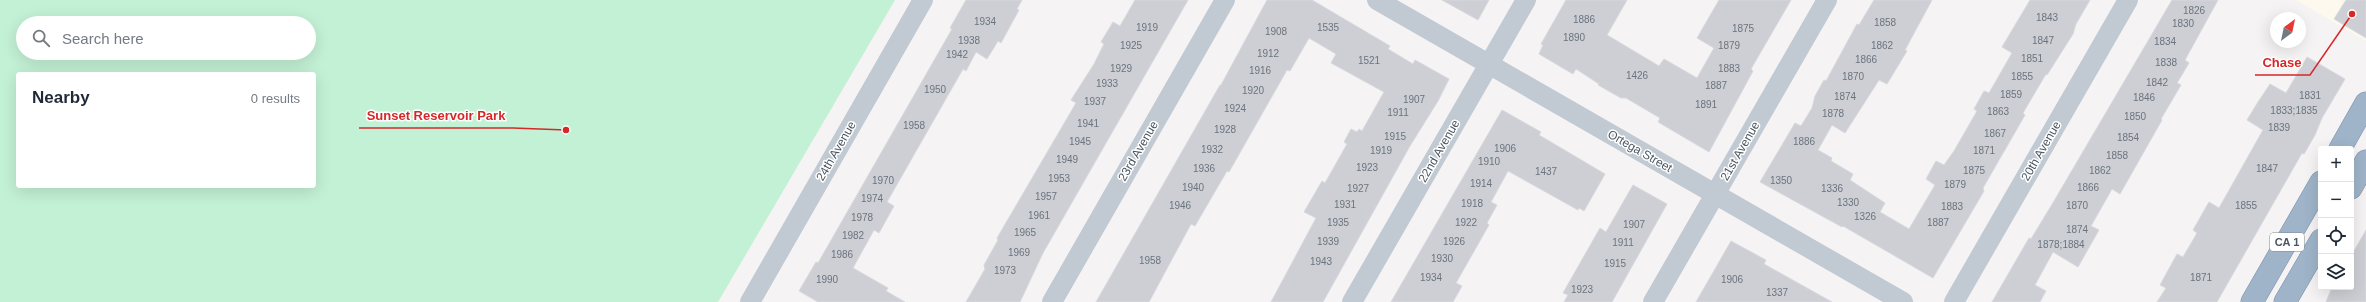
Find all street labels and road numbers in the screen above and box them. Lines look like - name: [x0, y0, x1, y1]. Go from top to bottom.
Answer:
- street label: 22nd Avenue: [1415, 117, 1463, 185]
- street label: 24th Avenue: [813, 118, 859, 183]
- street label: 23rd Avenue: [1115, 118, 1161, 184]
- street label: 20th Avenue: [2018, 118, 2064, 183]
- street label: 21st Avenue: [1717, 119, 1763, 183]
- street label: Ortega Street: [1605, 127, 1675, 175]
- road number: CA 1: [2270, 233, 2304, 251]

